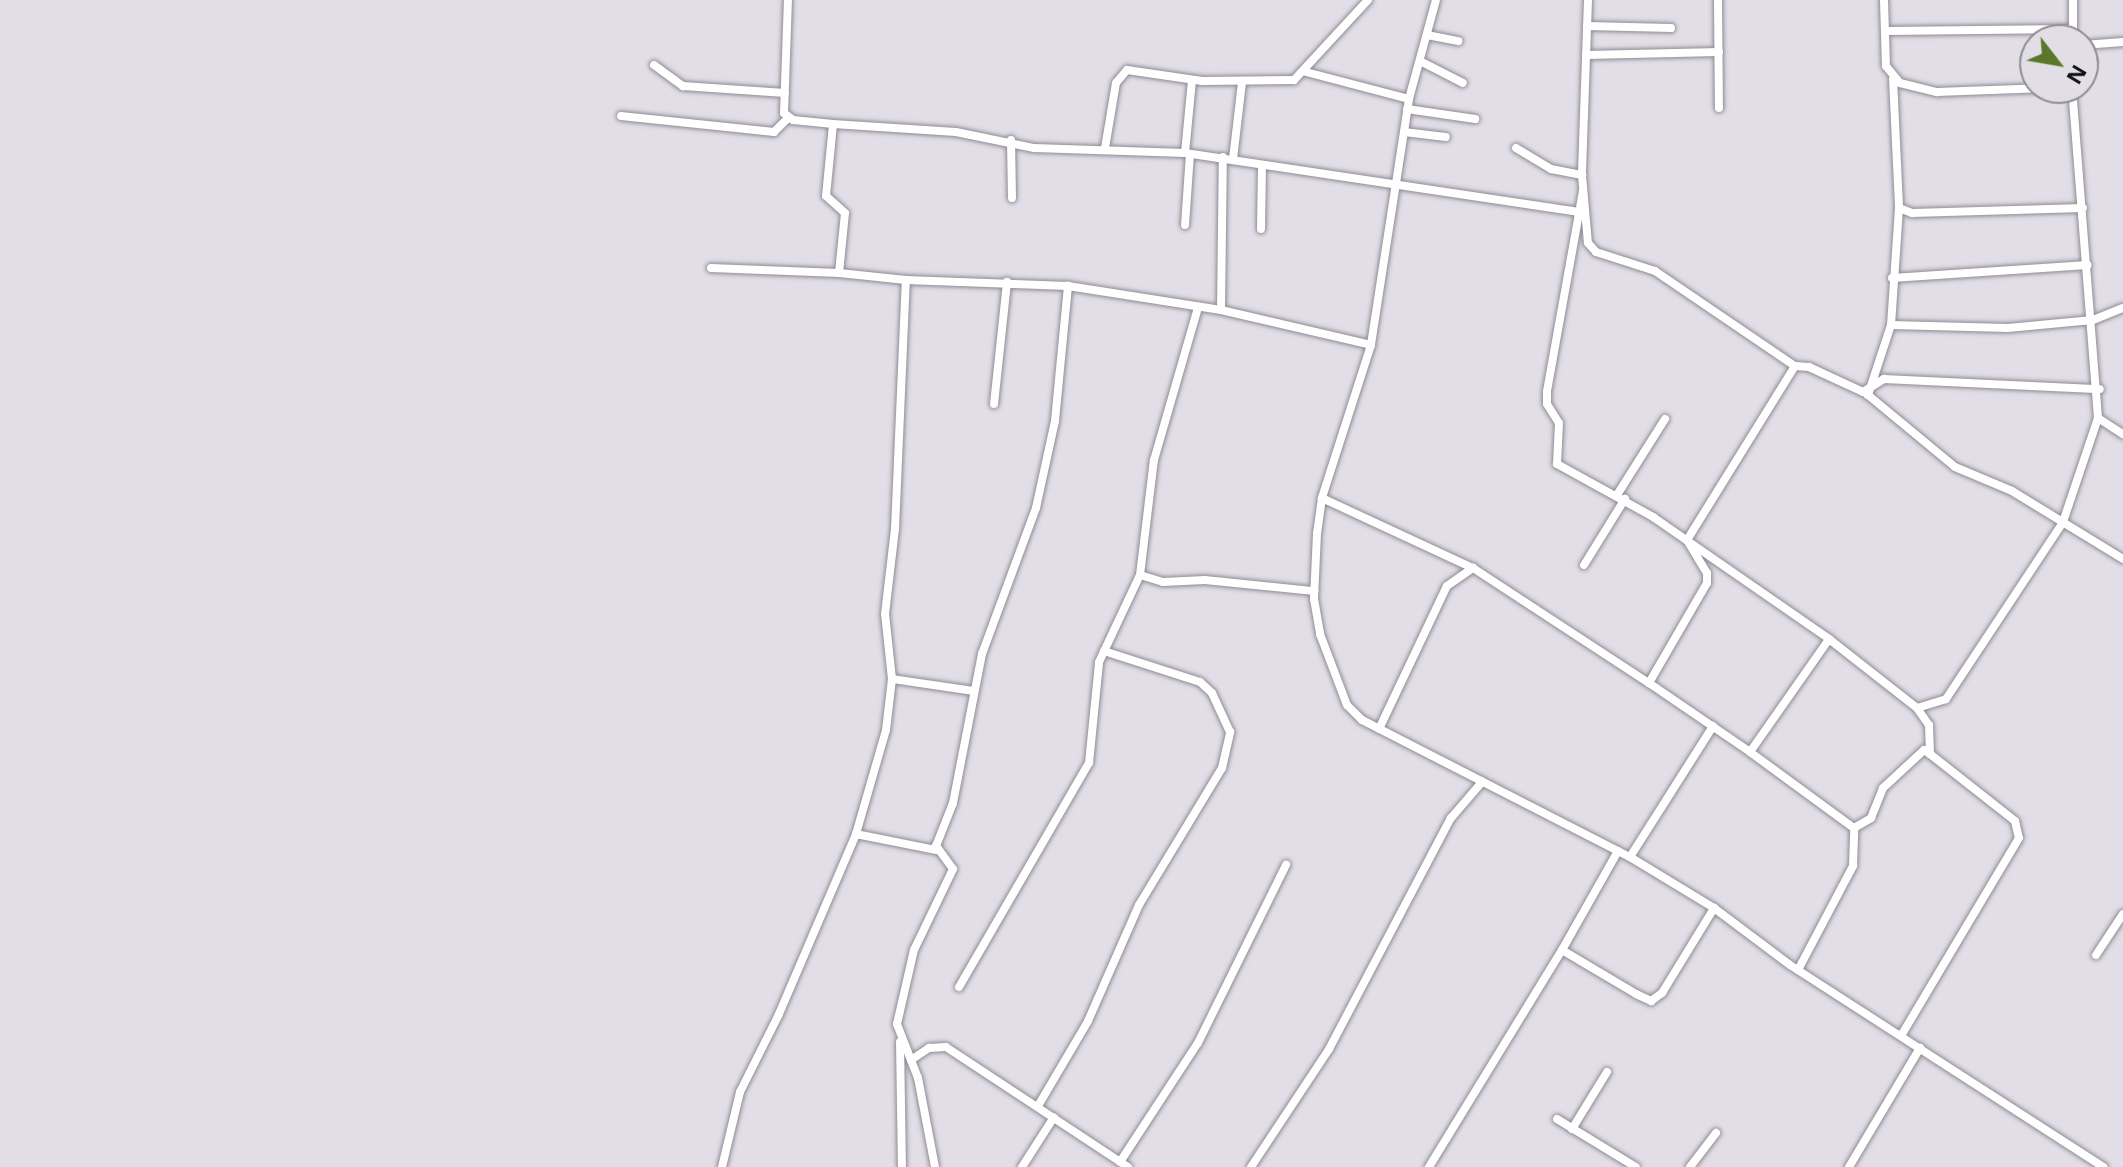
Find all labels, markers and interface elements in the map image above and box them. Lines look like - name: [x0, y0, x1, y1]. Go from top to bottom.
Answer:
- north arrow: [2019, 24, 2099, 104]
- text: N: [2060, 60, 2095, 91]

